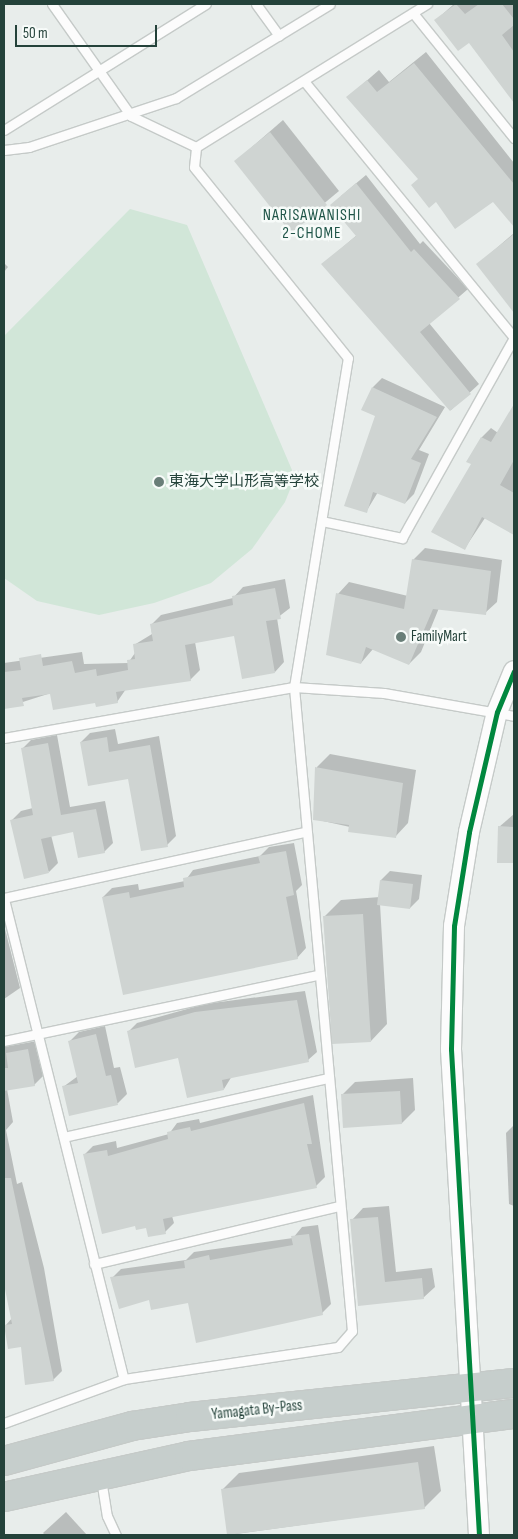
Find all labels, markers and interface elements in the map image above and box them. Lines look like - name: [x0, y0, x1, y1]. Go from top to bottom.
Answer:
- scale bar: [18, 15, 160, 47]
- text: 50 m: [23, 24, 48, 43]
- district label: NARISAWANISHI 2-CHOME: [261, 206, 363, 244]
- place label: 東海大学山形高等学校: [169, 473, 319, 491]
- marker: 東海大学山形高等学校: [153, 476, 165, 488]
- place label: FamilyMart: [411, 628, 467, 646]
- marker: FamilyMart: [395, 631, 407, 643]
- street label: Yamagata By-Pass: [211, 1396, 303, 1424]

